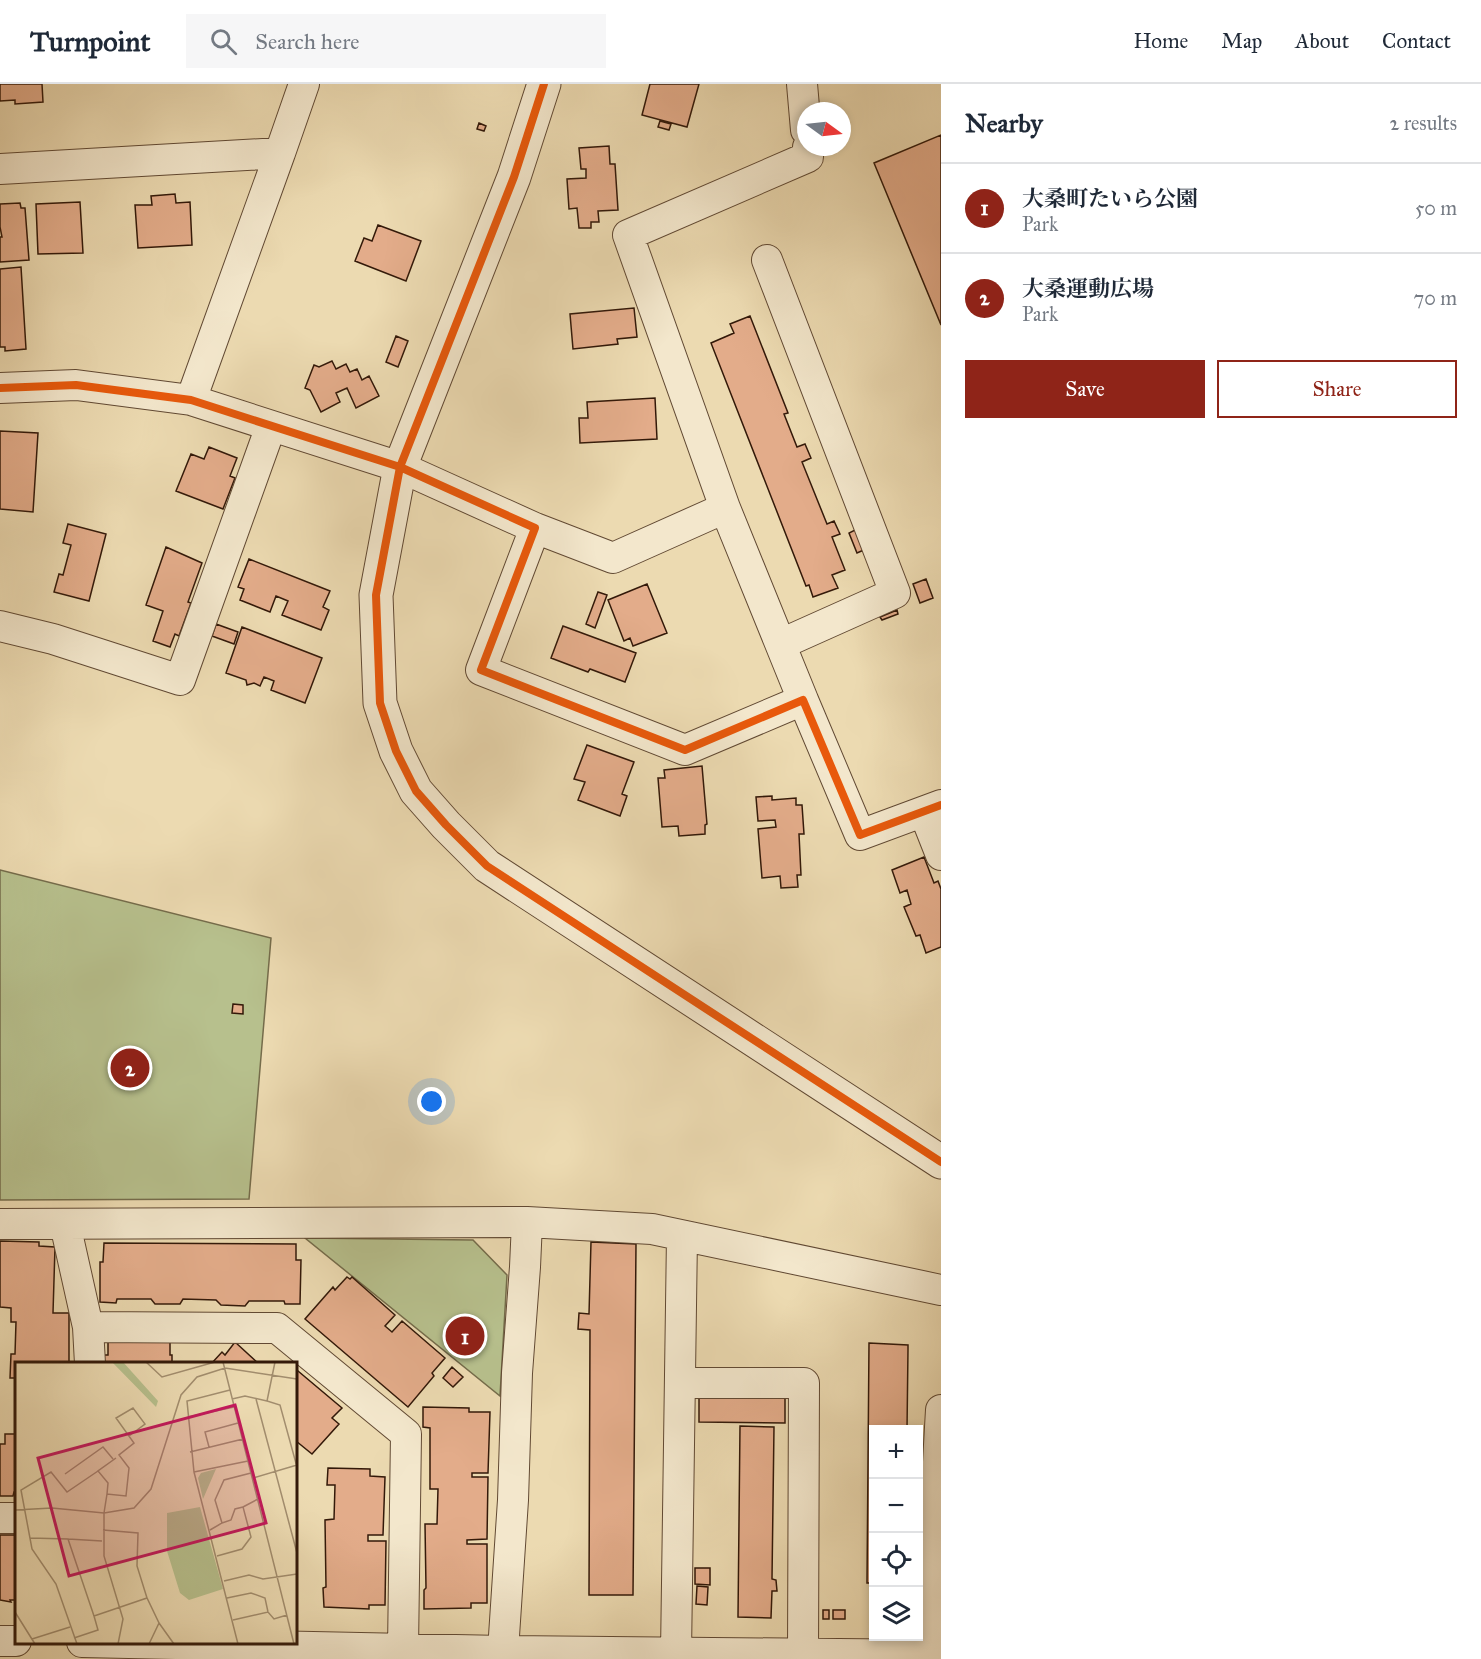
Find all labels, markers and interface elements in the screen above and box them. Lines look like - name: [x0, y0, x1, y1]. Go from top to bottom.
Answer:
- search box: [186, 14, 606, 68]
- text: Turnpoint: [30, 24, 150, 59]
- icon: search: [207, 25, 240, 58]
- text: Search here: [255, 28, 359, 55]
- text: Home: [1133, 28, 1188, 54]
- text: Map: [1221, 28, 1262, 54]
- text: About: [1295, 28, 1349, 54]
- text: Contact: [1382, 28, 1451, 54]
- north arrow: [797, 102, 851, 156]
- text: Nearby: [965, 107, 1043, 139]
- text: 2 results: [1389, 111, 1457, 135]
- text: 大桑町たいら公園: [1022, 185, 1198, 212]
- text: 1: [981, 196, 988, 220]
- text: 50 m: [1415, 196, 1457, 220]
- text: Park: [1022, 212, 1058, 236]
- text: 大桑運動広場: [1022, 275, 1154, 302]
- text: 2: [980, 286, 989, 310]
- text: 70 m: [1414, 286, 1457, 310]
- text: Park: [1022, 302, 1058, 326]
- button: Save: [965, 360, 1205, 418]
- button: Share: [1217, 360, 1457, 418]
- pin: 2: [110, 1046, 150, 1090]
- your location: [417, 1087, 446, 1116]
- pin: 1: [446, 1314, 484, 1358]
- inset map: [15, 1362, 297, 1644]
- map controls: [869, 1425, 923, 1641]
- button: +: [869, 1425, 923, 1479]
- button: −: [869, 1479, 923, 1533]
- button: locate: [869, 1533, 923, 1587]
- button: layers: [869, 1587, 923, 1641]

